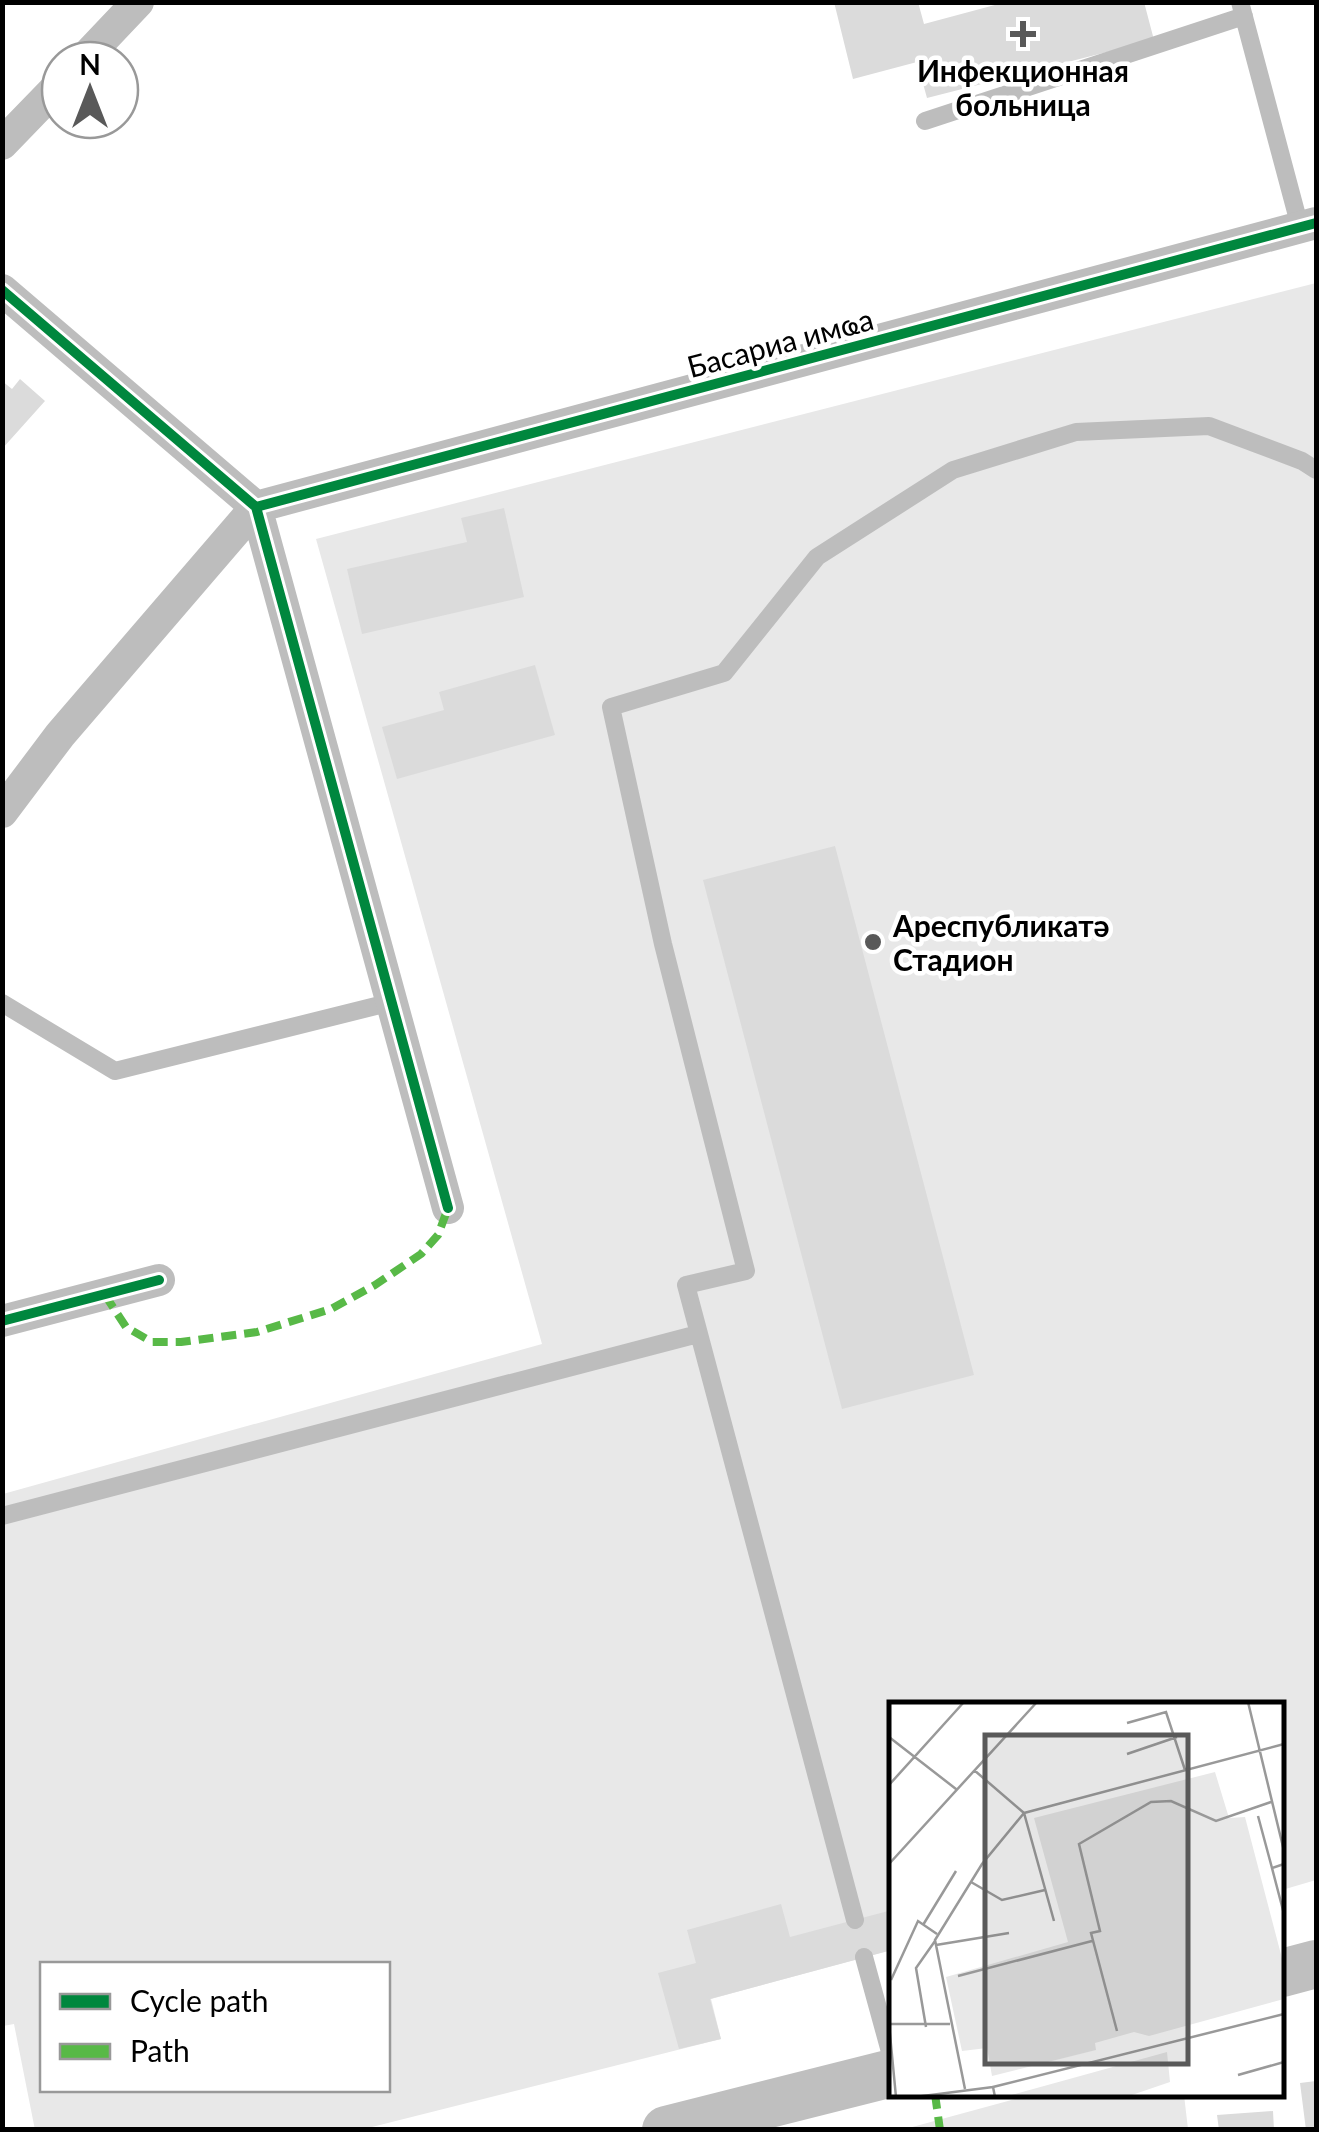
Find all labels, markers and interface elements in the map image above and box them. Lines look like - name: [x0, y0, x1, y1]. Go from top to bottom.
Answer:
- marker: Инфекционная больница: [1010, 21, 1036, 47]
- north arrow: [40, 40, 140, 140]
- text: N: [79, 47, 101, 81]
- place label: Инфекционная больница: [917, 52, 1129, 122]
- street label: Басариа имҩа: [683, 300, 877, 384]
- place label: Ареспубликатә Стадион: [892, 907, 1110, 977]
- marker: Ареспубликатә Стадион: [862, 931, 884, 953]
- inset map: [889, 1702, 1284, 2097]
- legend: [40, 1962, 390, 2092]
- text: Cycle path: [130, 1982, 269, 2018]
- text: Path: [130, 2032, 190, 2068]

